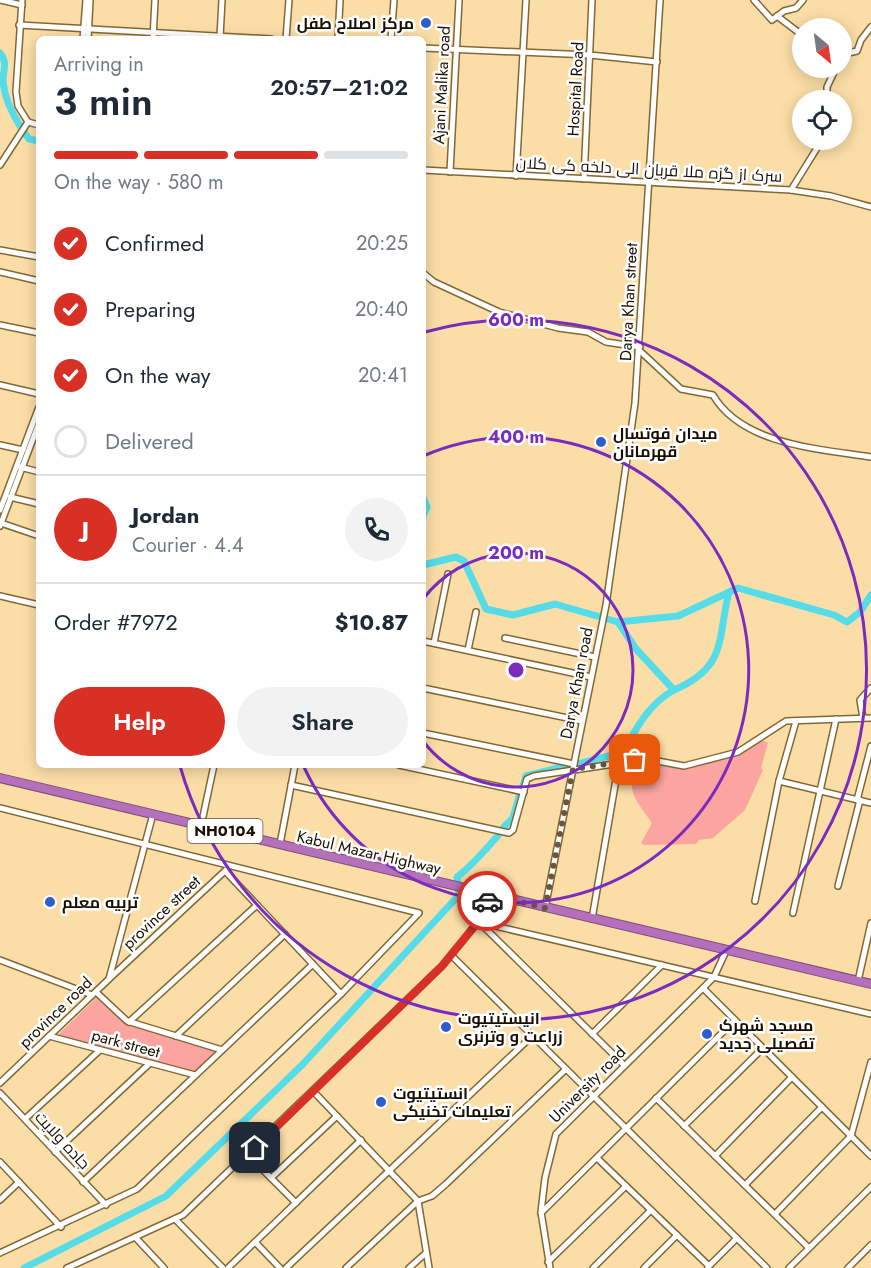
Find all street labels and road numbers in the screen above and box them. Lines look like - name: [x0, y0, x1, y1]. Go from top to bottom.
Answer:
- street label: Ajani Malika road: [427, 25, 456, 145]
- street label: Hospital Road: [562, 41, 589, 137]
- street label: سرک از گزه ملا قربان الی دلخه کی کلان: [515, 151, 783, 188]
- street label: Darya Khan street: [614, 242, 643, 362]
- street label: Darya Khan road: [554, 625, 599, 741]
- road number: NH0104: [188, 819, 262, 843]
- street label: Kabul Mazar Highway: [295, 825, 444, 880]
- street label: province street: [117, 870, 206, 955]
- street label: province road: [14, 971, 97, 1053]
- street label: park street: [89, 1023, 163, 1064]
- street label: University road: [544, 1041, 631, 1128]
- street label: جاده ولایت: [30, 1106, 96, 1174]

